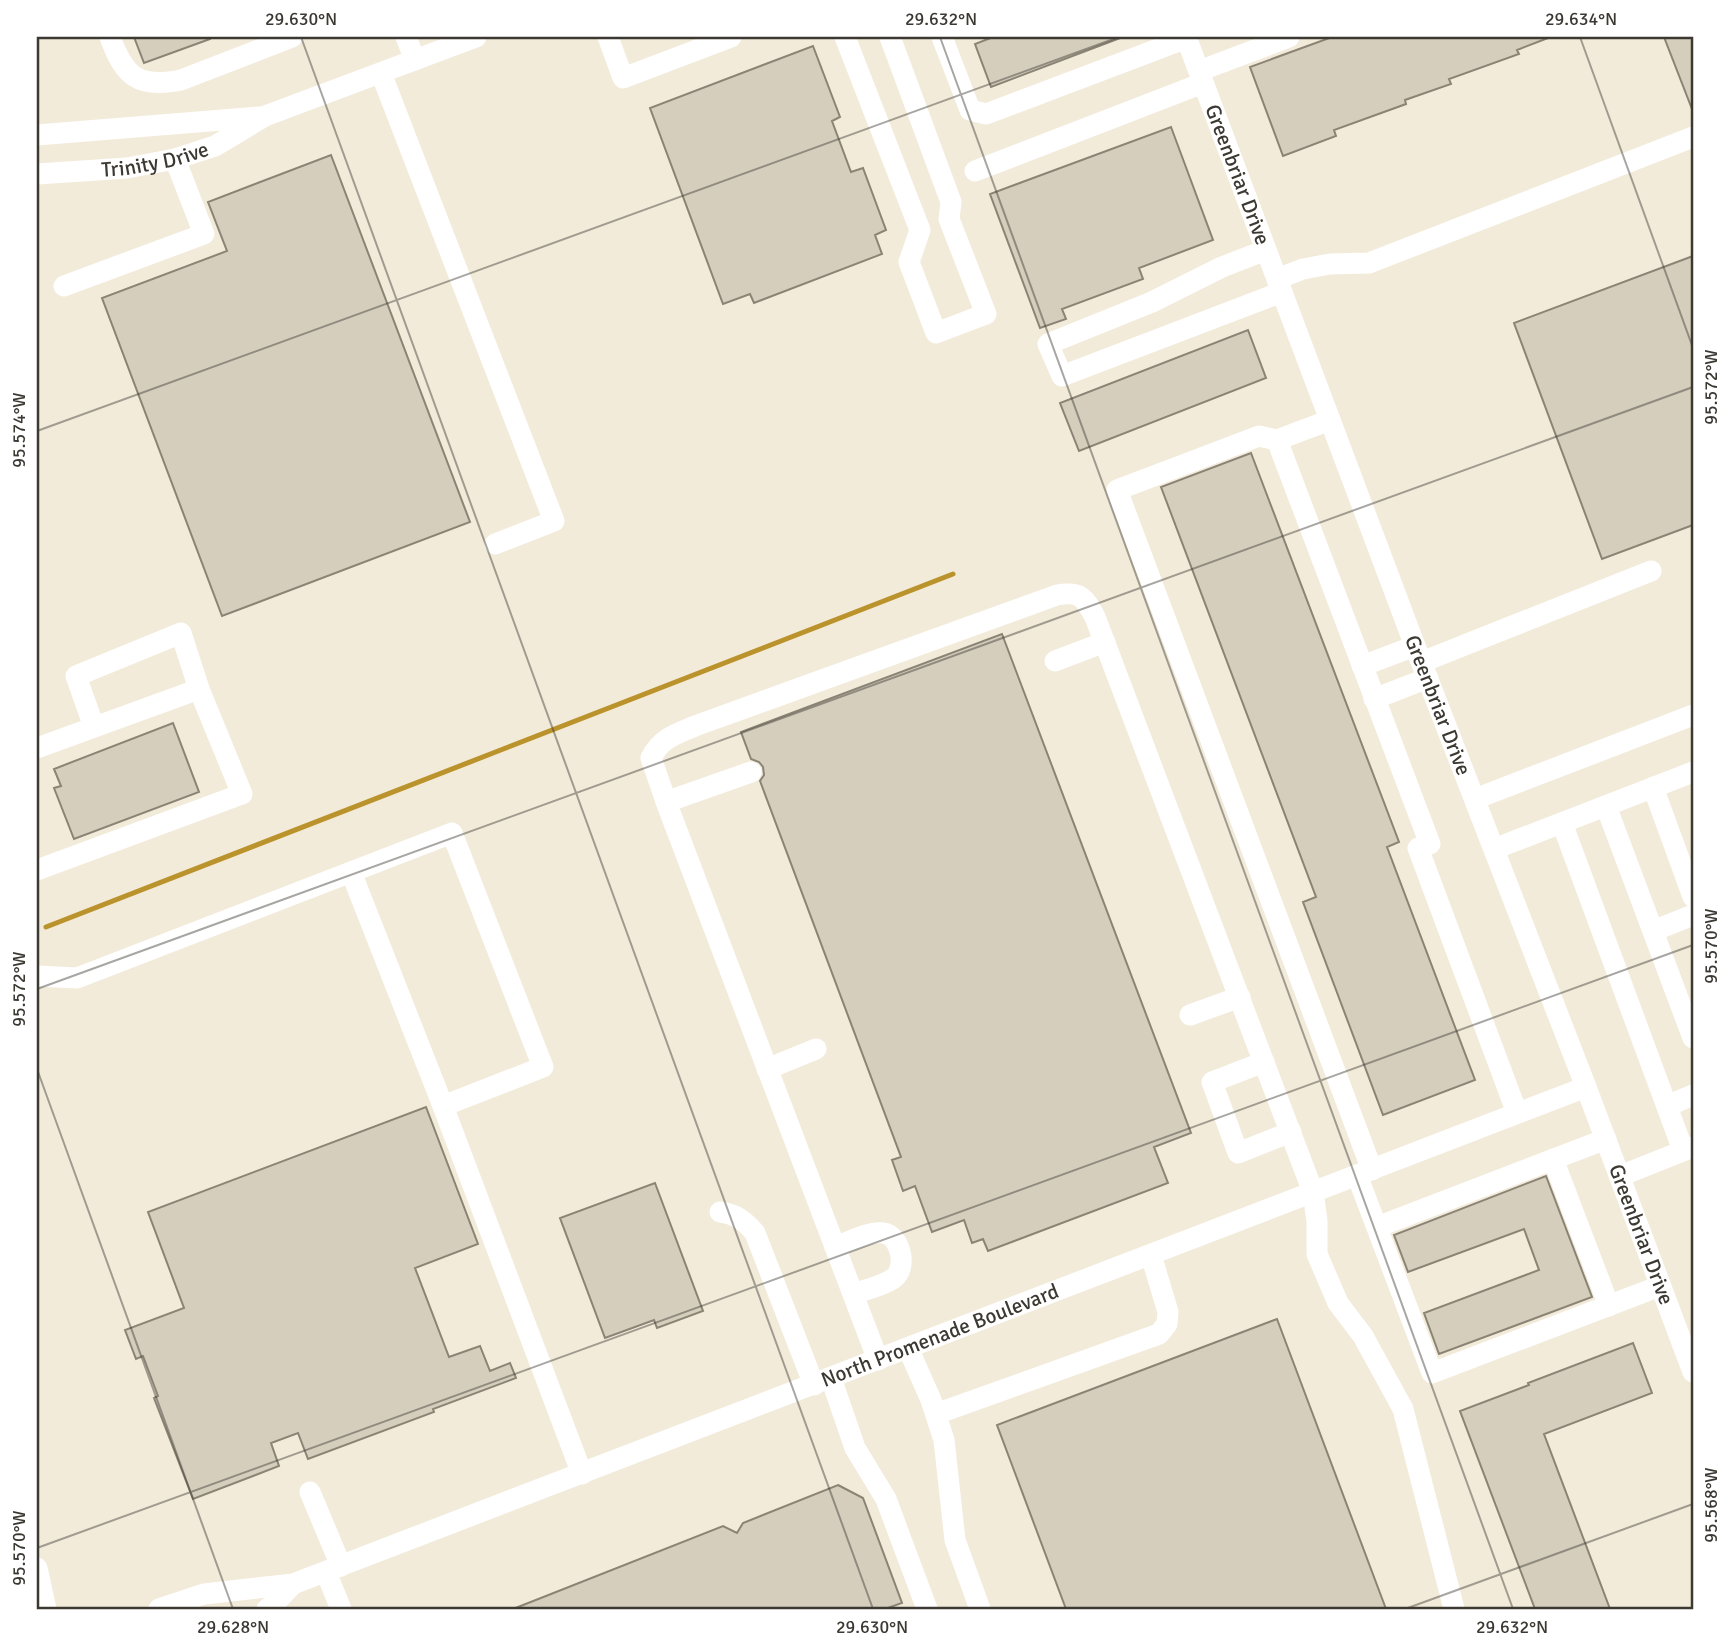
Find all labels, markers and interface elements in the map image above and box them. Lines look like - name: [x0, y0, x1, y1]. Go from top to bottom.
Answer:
- text: 29.630°N: [265, 8, 337, 30]
- text: 29.632°N: [905, 8, 977, 30]
- text: 29.634°N: [1545, 8, 1617, 30]
- street label: Greenbriar Drive: [1199, 101, 1276, 249]
- street label: Trinity Drive: [100, 136, 212, 183]
- text: 95.572°W: [1700, 349, 1722, 425]
- text: 95.574°W: [8, 392, 30, 468]
- street label: Greenbriar Drive: [1399, 631, 1477, 779]
- text: 95.570°W: [1700, 908, 1722, 984]
- text: 95.572°W: [8, 951, 30, 1027]
- street label: Greenbriar Drive: [1603, 1160, 1680, 1308]
- street label: North Promenade Boulevard: [817, 1278, 1062, 1393]
- text: 95.568°W: [1700, 1467, 1722, 1543]
- text: 95.570°W: [8, 1510, 30, 1586]
- text: 29.628°N: [197, 1616, 269, 1638]
- text: 29.630°N: [836, 1616, 908, 1638]
- text: 29.632°N: [1476, 1616, 1548, 1638]

